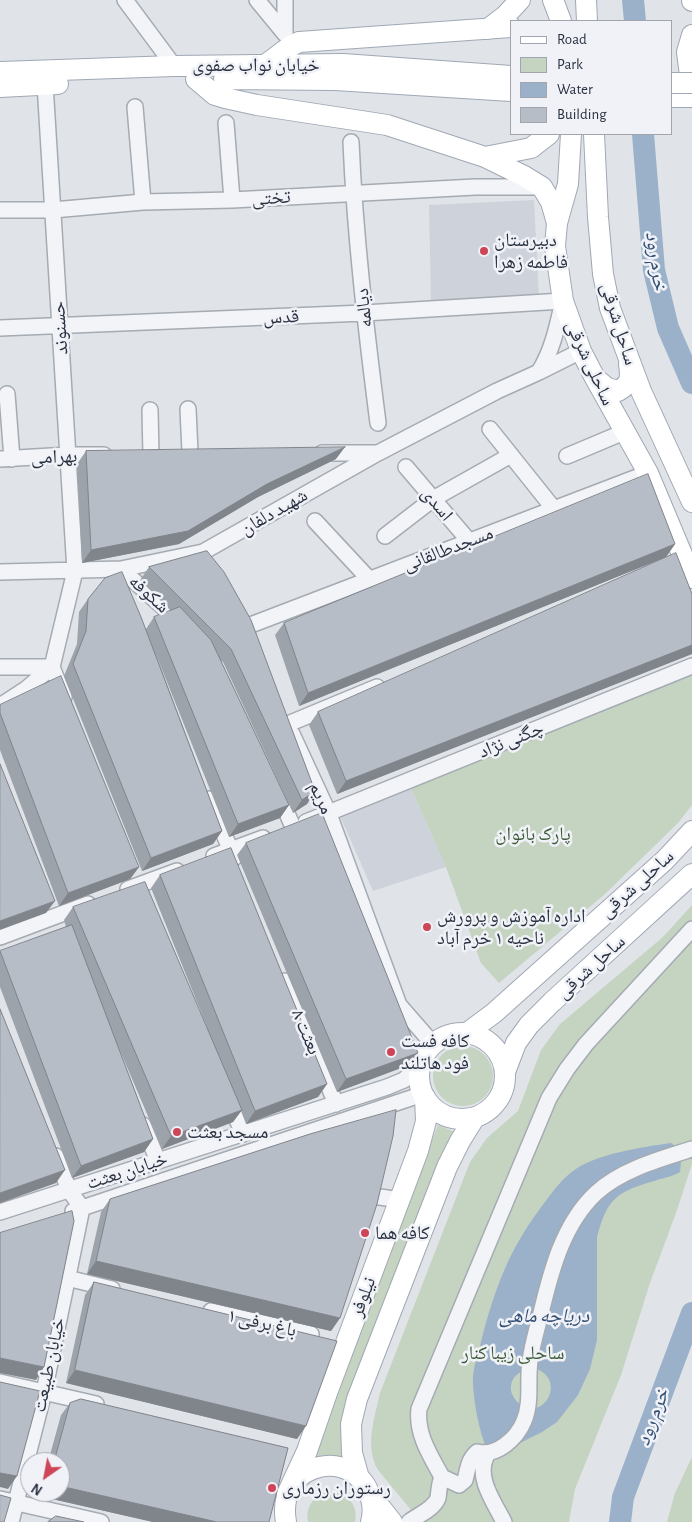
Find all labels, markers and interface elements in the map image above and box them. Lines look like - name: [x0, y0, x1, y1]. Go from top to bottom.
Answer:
- legend: [510, 20, 672, 135]
- text: Road: [557, 32, 587, 47]
- street label: خیابان نواب صفوی: [192, 54, 320, 76]
- text: Park: [557, 57, 583, 72]
- text: Water: [557, 82, 593, 97]
- text: Building: [557, 107, 607, 122]
- street label: تختی: [251, 185, 291, 211]
- place label: دبیرستان فاطمه زهرا: [494, 229, 568, 273]
- water label: خرم رود: [640, 230, 672, 292]
- marker: دبیرستان فاطمه زهرا: [478, 245, 490, 257]
- street label: ساحل شرقی: [596, 280, 642, 368]
- street label: دیالمه: [351, 287, 377, 329]
- street label: حسنوند: [47, 301, 73, 355]
- street label: قدس: [262, 305, 300, 329]
- street label: ساحلی شرقی: [560, 317, 620, 409]
- street label: بهرامی: [30, 445, 78, 469]
- street label: اسدی: [416, 482, 458, 526]
- street label: شهید دلفان: [236, 484, 312, 540]
- street label: مسجدطالقانی: [400, 521, 496, 577]
- street label: شکوفه: [124, 570, 174, 618]
- street label: چگنی نژاد: [475, 717, 547, 763]
- street label: مریم: [304, 778, 338, 818]
- park label: پارک بانوان: [495, 823, 571, 845]
- street label: ساحلی شرقی: [595, 845, 679, 923]
- place label: اداره آموزش و پرورش ناحیه ۱ خرم آباد: [437, 905, 586, 949]
- marker: اداره آموزش و پرورش ناحیه ۱ خرم آباد: [421, 921, 433, 933]
- street label: ساحل شرقی: [552, 930, 630, 1004]
- street label: بعثت ۸: [286, 1006, 326, 1058]
- place label: کافه فست فود هاتلند: [401, 1030, 469, 1074]
- marker: کافه فست فود هاتلند: [385, 1046, 397, 1058]
- place label: مسجد بعثت: [187, 1121, 269, 1143]
- marker: مسجد بعثت: [171, 1126, 183, 1138]
- street label: خیابان بعثت: [84, 1147, 170, 1195]
- place label: کافه هما: [375, 1222, 430, 1244]
- marker: کافه هما: [359, 1227, 371, 1239]
- street label: نیلوفر: [345, 1274, 381, 1320]
- street label: باغ برفی ۱: [225, 1304, 299, 1342]
- water label: دریاچه ماهی: [499, 1304, 589, 1328]
- street label: خیابان طبیعت: [28, 1316, 70, 1414]
- park label: ساحلی زیبا کنار: [461, 1342, 565, 1364]
- water label: خرم رود: [631, 1385, 675, 1449]
- north arrow: [20, 1452, 70, 1502]
- place label: رستوران رزماری: [282, 1477, 391, 1499]
- text: N: [29, 1480, 45, 1497]
- marker: رستوران رزماری: [266, 1482, 278, 1494]

